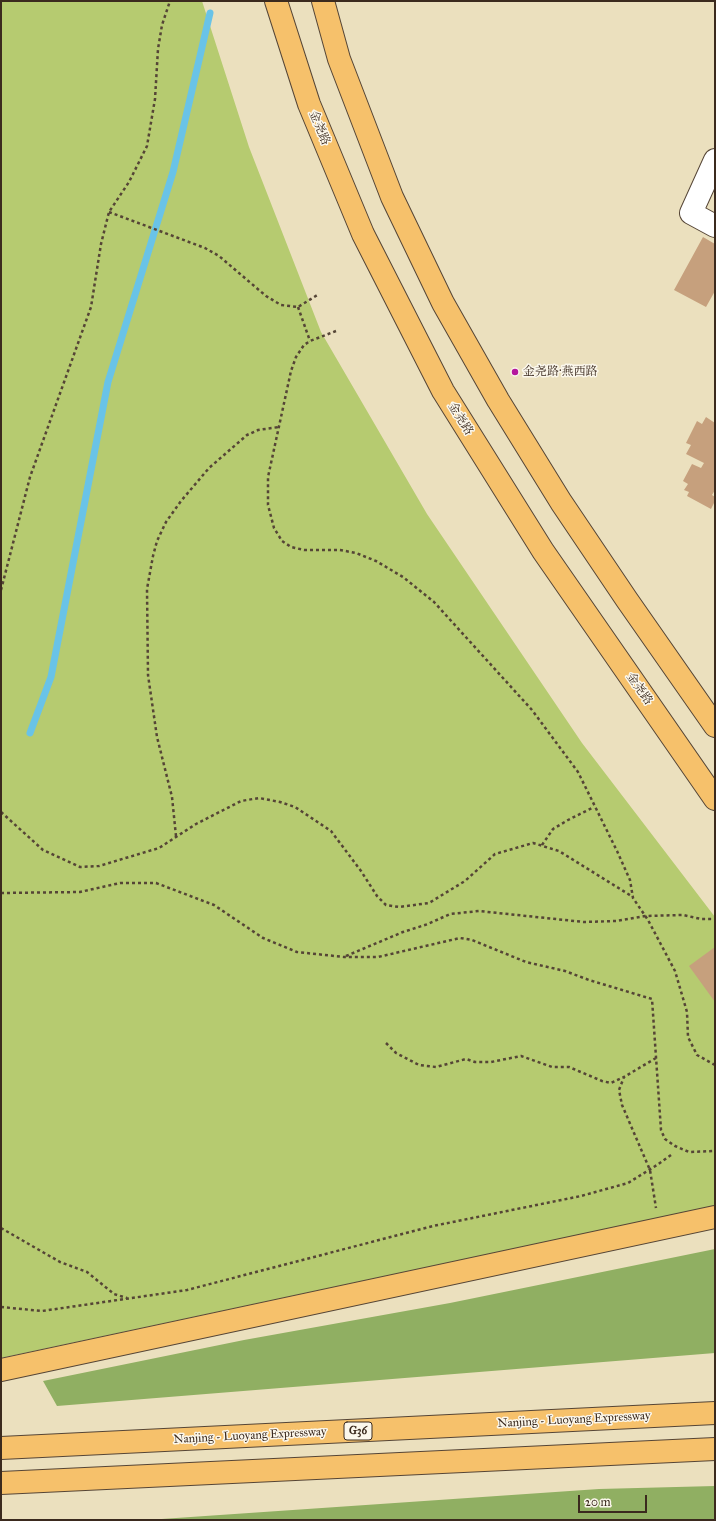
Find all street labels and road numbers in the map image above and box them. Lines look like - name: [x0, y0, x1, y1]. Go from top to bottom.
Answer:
- street label: 金尧路: [305, 109, 333, 147]
- street label: 金尧路: [444, 400, 476, 438]
- street label: 金尧路: [623, 670, 655, 708]
- street label: Nanjing - Luoyang Expressway: [497, 1409, 651, 1431]
- road number: G36: [344, 1422, 372, 1440]
- street label: Nanjing - Luoyang Expressway: [173, 1425, 327, 1447]

